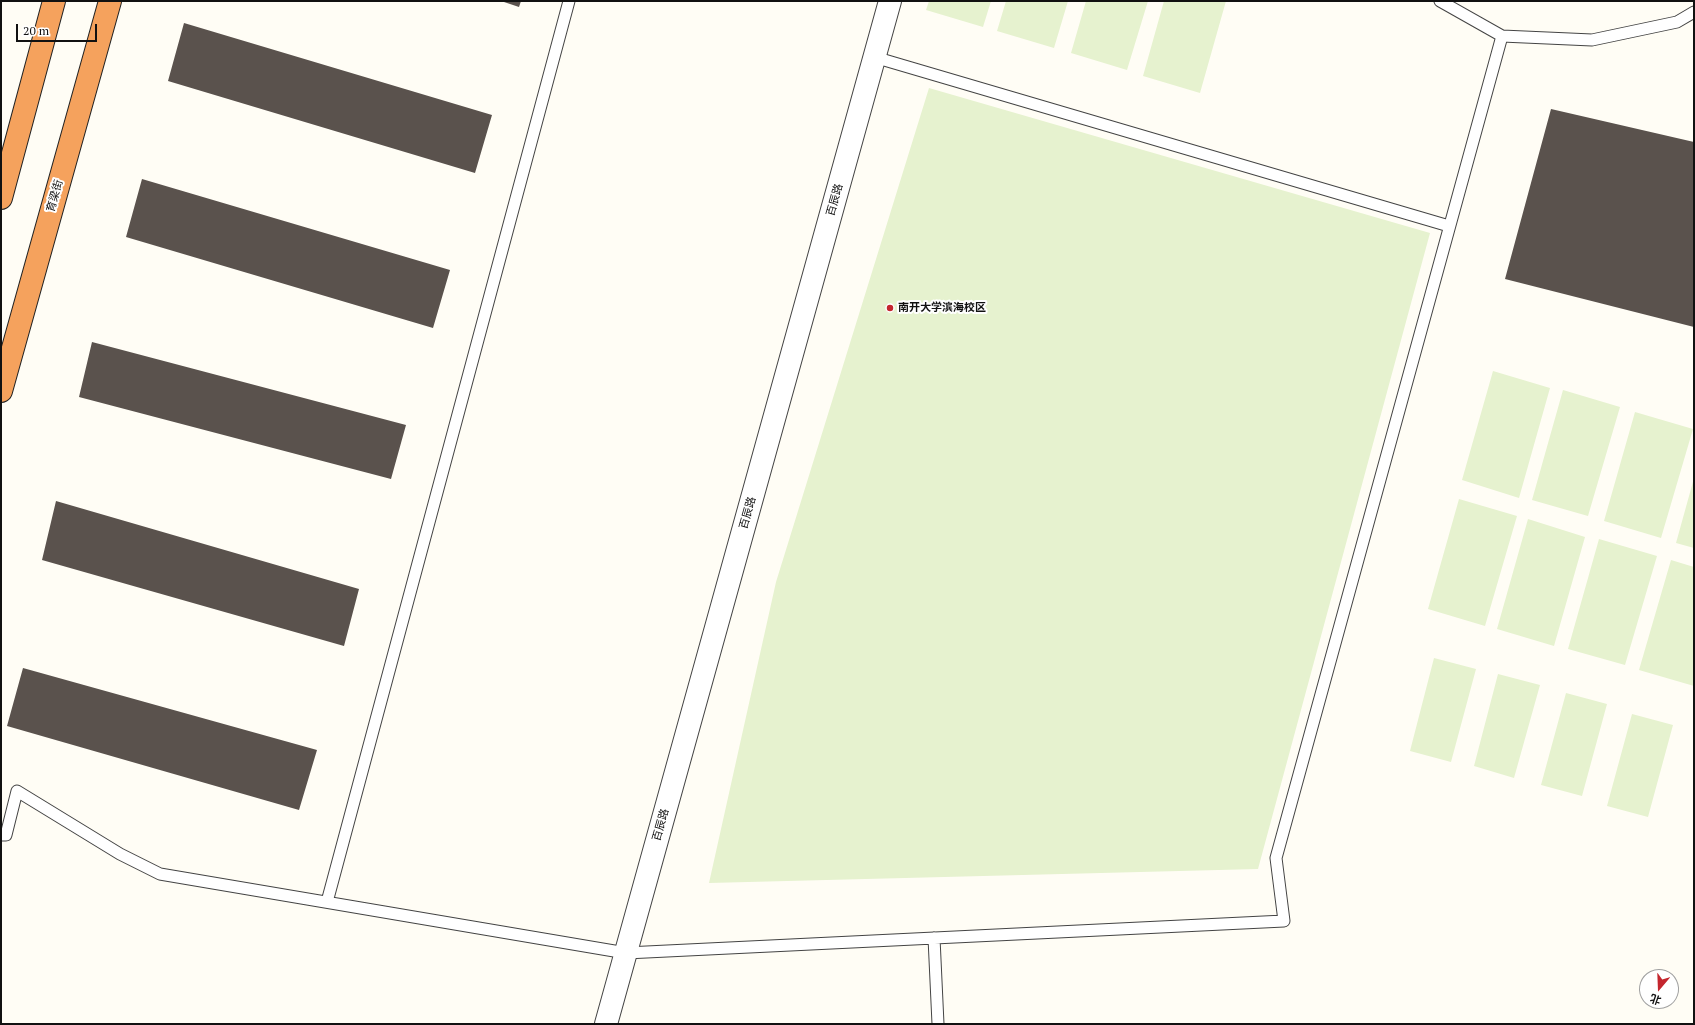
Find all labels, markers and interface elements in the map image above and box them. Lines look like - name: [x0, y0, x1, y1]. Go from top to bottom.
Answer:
- scale bar: [18, 16, 99, 42]
- text: 20 m: [23, 23, 49, 38]
- street label: 育梁街: [44, 178, 66, 214]
- street label: 百辰路: [824, 182, 846, 218]
- place label: 南开大学滨海校区: [898, 301, 986, 315]
- marker: 南开大学滨海校区: [885, 303, 895, 313]
- street label: 百辰路: [737, 495, 759, 531]
- street label: 百辰路: [650, 807, 672, 843]
- north arrow: [1639, 969, 1679, 1009]
- text: 北: [1648, 991, 1663, 1008]

